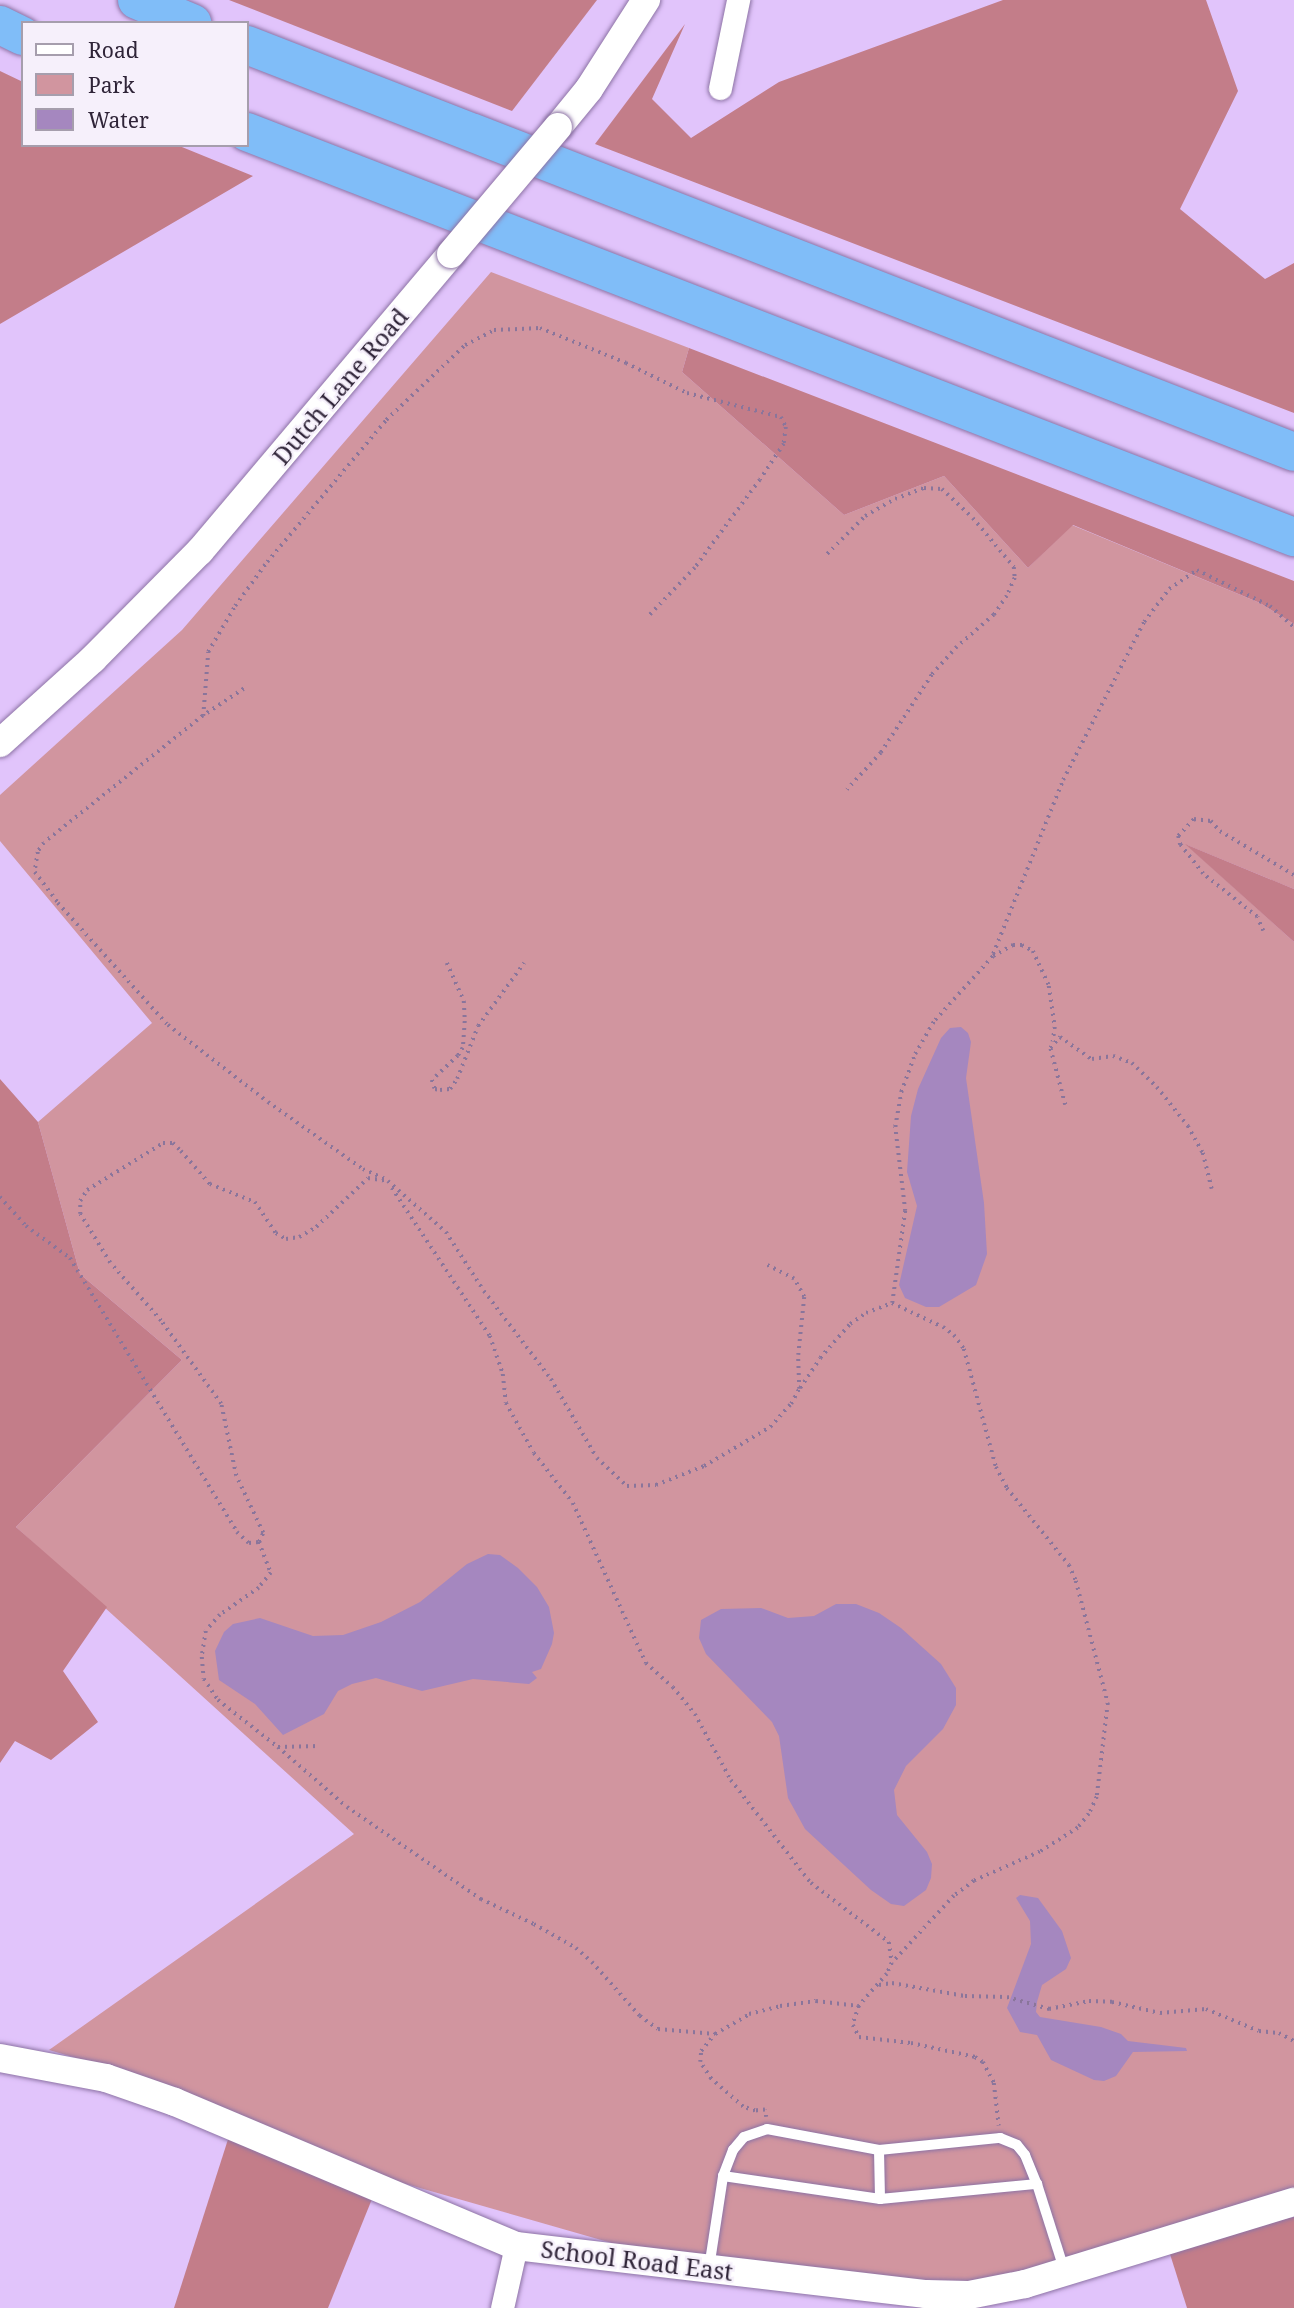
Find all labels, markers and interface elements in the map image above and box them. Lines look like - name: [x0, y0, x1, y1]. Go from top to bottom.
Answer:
- legend: [21, 21, 248, 147]
- text: Road: [88, 36, 139, 64]
- text: Park: [88, 71, 135, 99]
- text: Water: [88, 106, 149, 134]
- street label: Dutch Lane Road: [266, 302, 414, 470]
- street label: School Road East: [539, 2234, 735, 2286]

